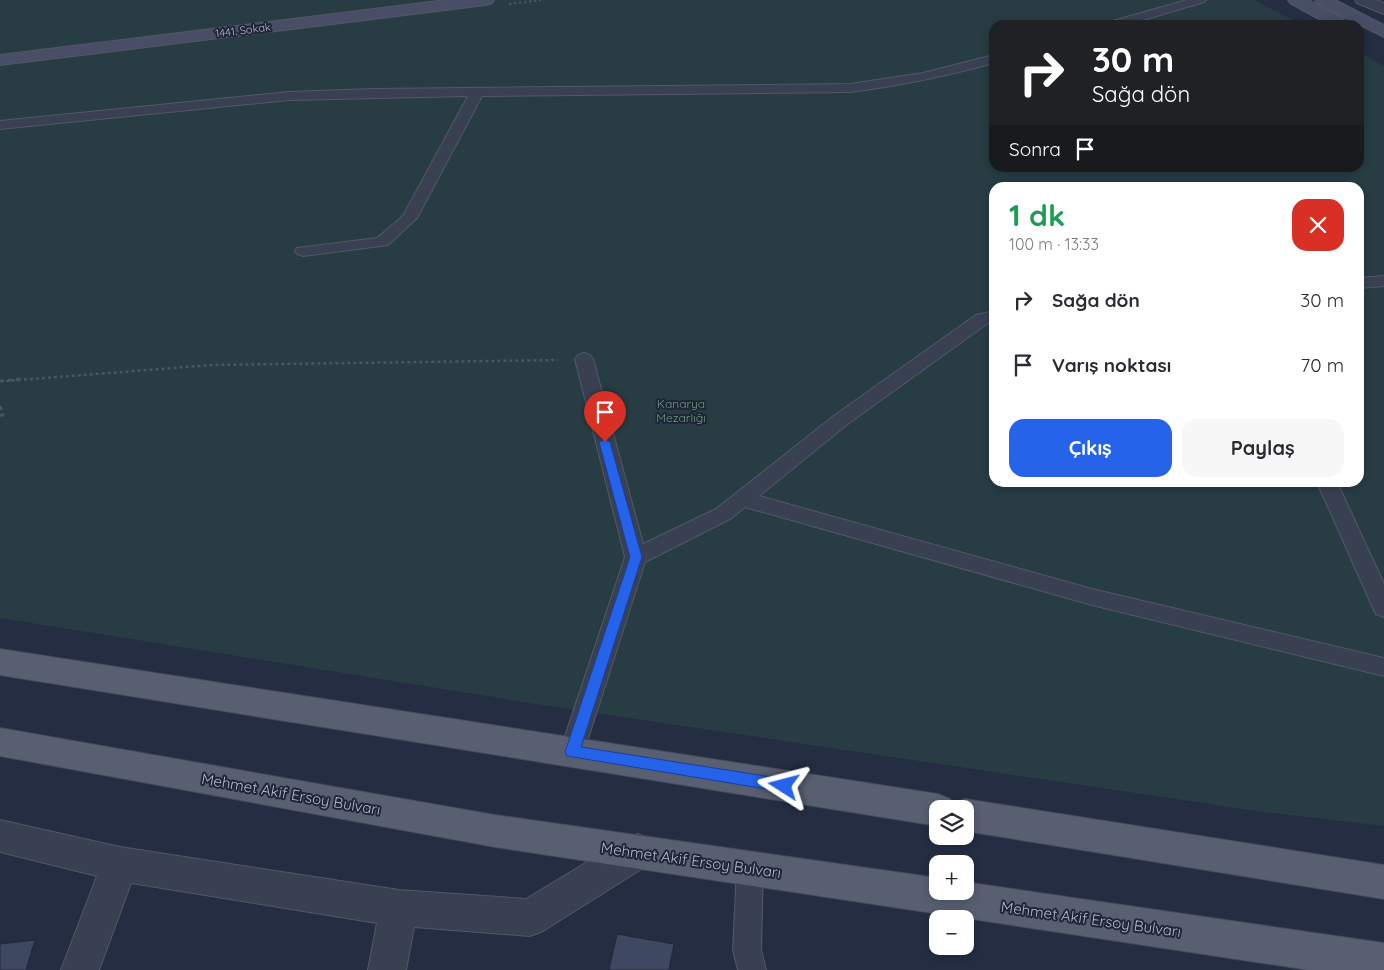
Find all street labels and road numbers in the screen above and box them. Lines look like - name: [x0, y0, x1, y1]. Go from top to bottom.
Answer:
- street label: 1441. Sokak: [215, 20, 272, 40]
- street label: Mehmet Akif Ersoy Bulvarı: [200, 769, 382, 819]
- street label: Mehmet Akif Ersoy Bulvarı: [600, 838, 782, 882]
- street label: Mehmet Akif Ersoy Bulvarı: [1000, 897, 1182, 941]

